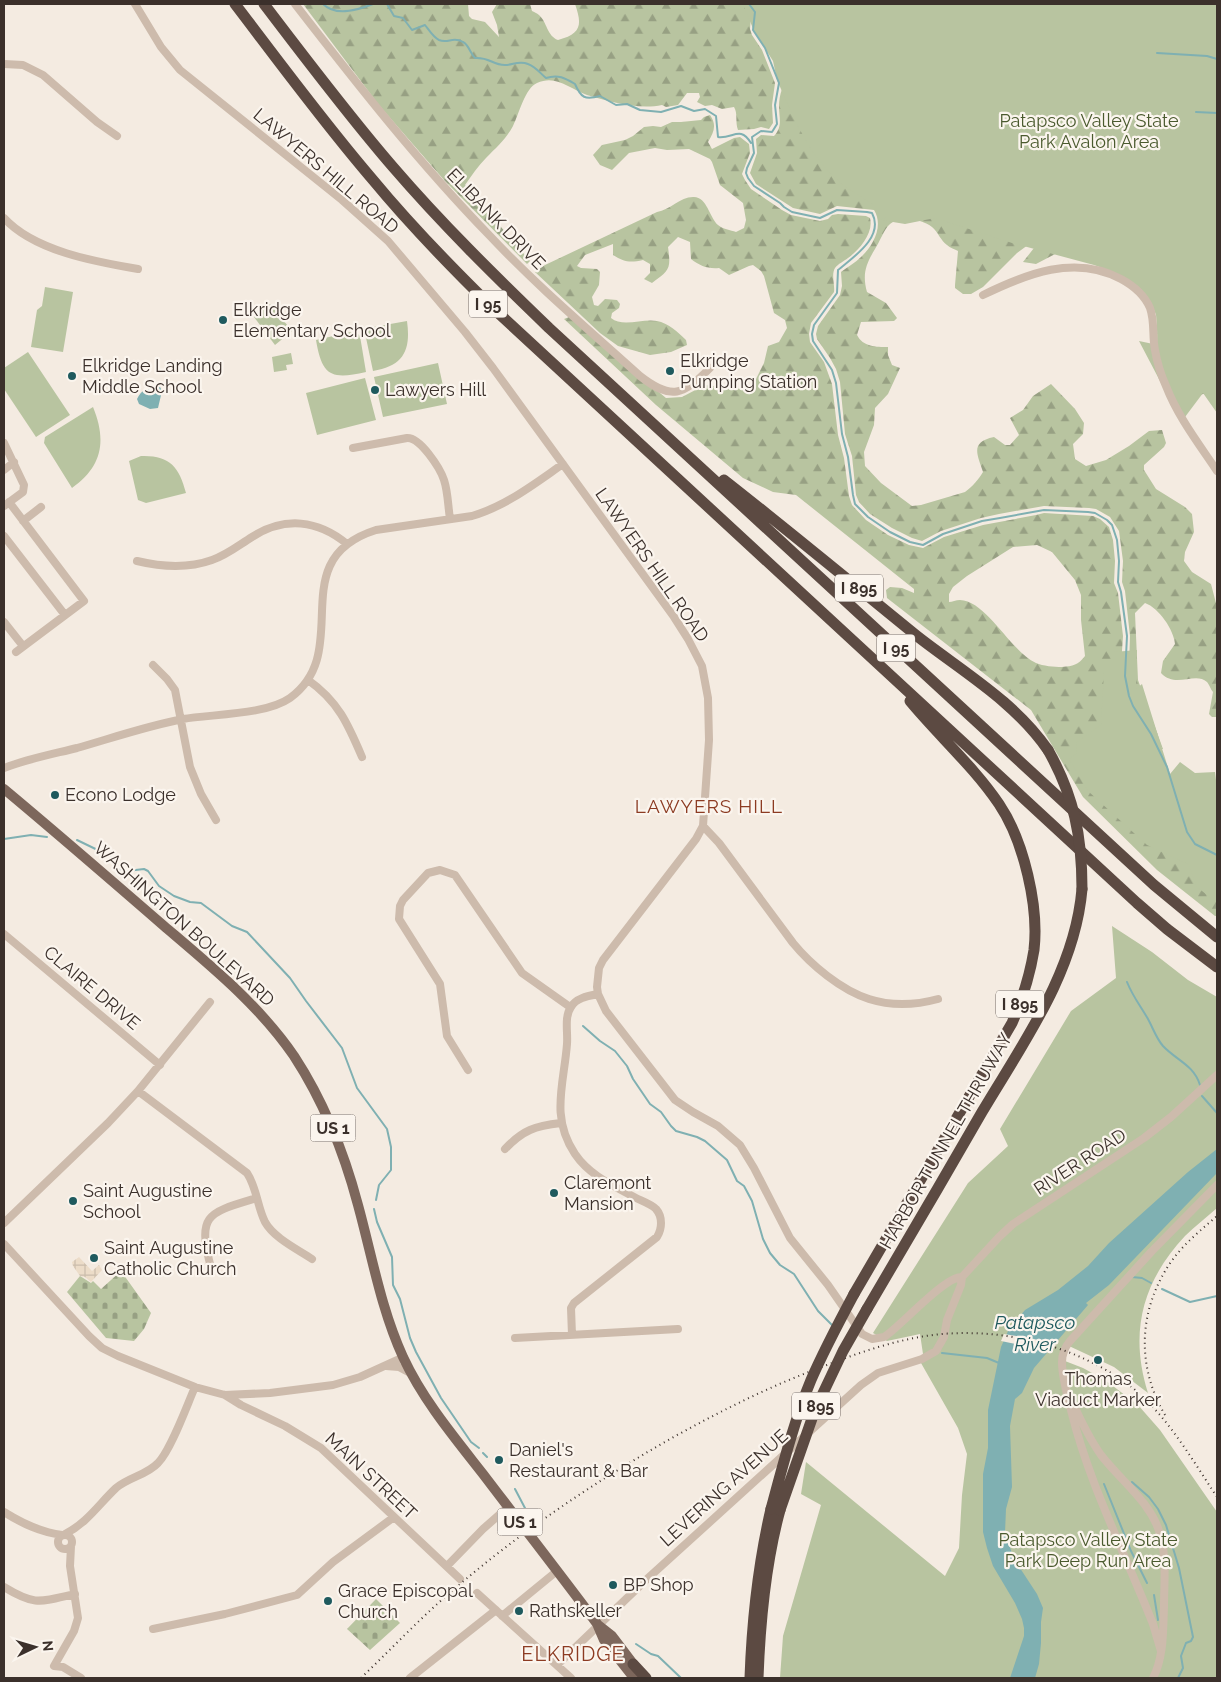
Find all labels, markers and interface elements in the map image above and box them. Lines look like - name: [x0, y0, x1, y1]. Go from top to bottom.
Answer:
- street label: LAWYERS HILL ROAD: [249, 104, 403, 238]
- park label: Patapsco Valley State Park Avalon Area: [1000, 110, 1179, 152]
- street label: ELIBANK DRIVE: [443, 164, 550, 273]
- road number: I 95: [469, 290, 507, 318]
- place label: Elkridge Elementary School: [233, 299, 391, 341]
- marker: Elkridge Elementary School: [217, 314, 229, 326]
- place label: Elkridge Pumping Station: [680, 350, 817, 392]
- place label: Elkridge Landing Middle School: [82, 355, 223, 397]
- marker: Elkridge Pumping Station: [664, 365, 676, 377]
- marker: Elkridge Landing Middle School: [66, 370, 78, 382]
- place label: Lawyers Hill: [385, 379, 486, 400]
- marker: Lawyers Hill: [369, 384, 381, 396]
- street label: LAWYERS HILL ROAD: [591, 484, 714, 646]
- road number: I 895: [835, 574, 883, 602]
- road number: I 95: [877, 634, 915, 661]
- place label: Econo Lodge: [65, 784, 176, 805]
- marker: Econo Lodge: [49, 789, 61, 801]
- district label: LAWYERS HILL: [635, 795, 783, 817]
- street label: WASHINGTON BOULEVARD: [90, 837, 279, 1010]
- street label: CLAIRE DRIVE: [40, 941, 145, 1034]
- road number: I 895: [996, 991, 1044, 1018]
- street label: HARBOR TUNNEL THRUWAY: [875, 1029, 1016, 1252]
- road number: US 1: [310, 1114, 356, 1142]
- street label: RIVER ROAD: [1030, 1124, 1130, 1199]
- place label: Claremont Mansion: [564, 1172, 651, 1214]
- place label: Saint Augustine School: [83, 1180, 213, 1222]
- marker: Claremont Mansion: [548, 1187, 560, 1199]
- marker: Saint Augustine School: [67, 1195, 79, 1207]
- place label: Saint Augustine Catholic Church: [104, 1237, 237, 1279]
- marker: Saint Augustine Catholic Church: [88, 1252, 100, 1264]
- water label: Patapsco River: [995, 1311, 1076, 1355]
- marker: Thomas Viaduct Marker: [1092, 1354, 1104, 1366]
- place label: Thomas Viaduct Marker: [1035, 1368, 1162, 1410]
- road number: I 895: [792, 1392, 840, 1420]
- street label: LEVERING AVENUE: [656, 1425, 792, 1550]
- street label: MAIN STREET: [321, 1428, 421, 1523]
- place label: Daniel's Restaurant & Bar: [509, 1439, 649, 1481]
- marker: Daniel's Restaurant & Bar: [493, 1454, 505, 1466]
- road number: US 1: [498, 1508, 542, 1535]
- park label: Patapsco Valley State Park Deep Run Area: [999, 1529, 1178, 1571]
- place label: BP Shop: [623, 1574, 694, 1595]
- marker: BP Shop: [607, 1579, 619, 1591]
- place label: Grace Episcopal Church: [338, 1580, 473, 1622]
- marker: Grace Episcopal Church: [322, 1595, 334, 1607]
- place label: Rathskeller: [529, 1600, 623, 1621]
- marker: Rathskeller: [513, 1605, 525, 1617]
- north arrow: [10, 1622, 60, 1672]
- text: N: [40, 1640, 56, 1652]
- district label: ELKRIDGE: [521, 1642, 625, 1666]

